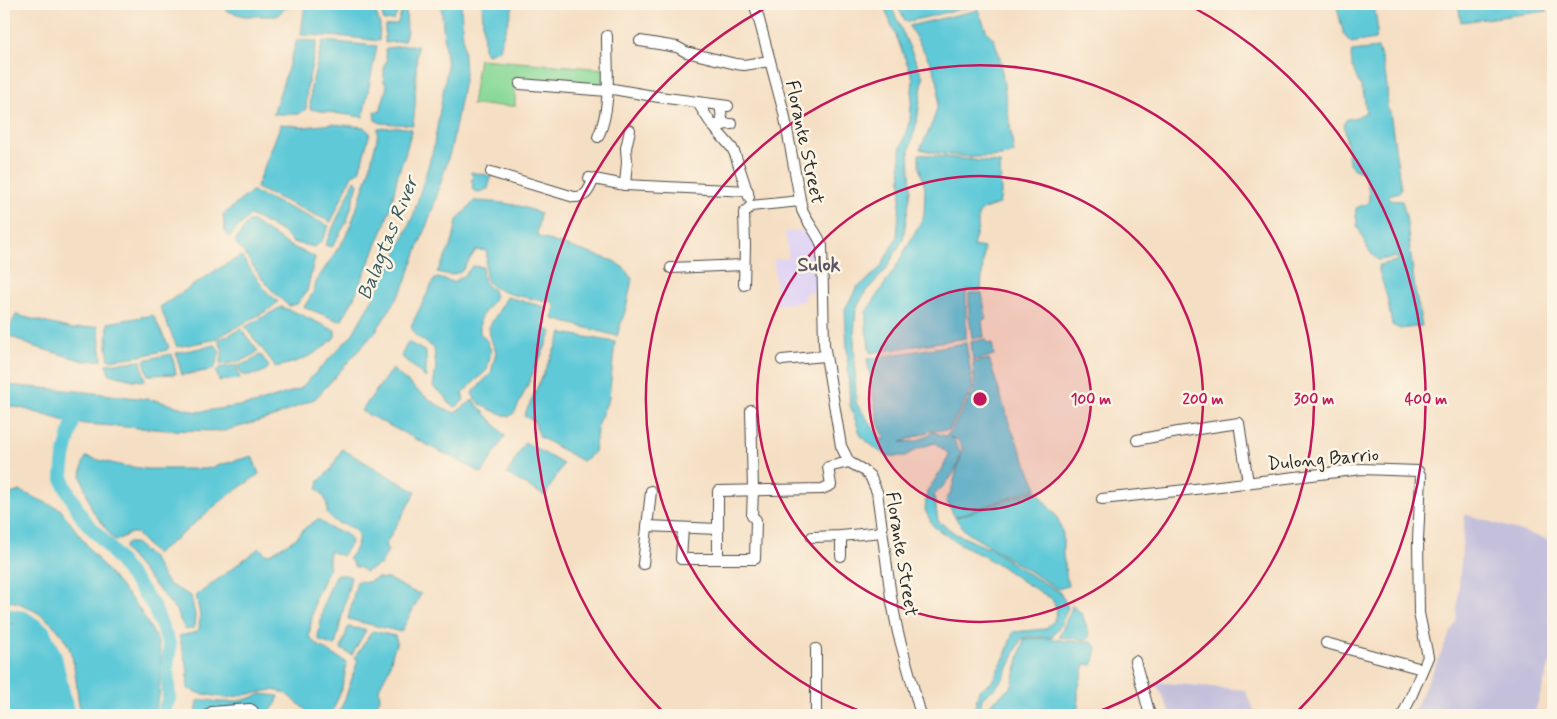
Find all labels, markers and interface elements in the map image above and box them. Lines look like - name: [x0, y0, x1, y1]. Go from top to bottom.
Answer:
- street label: Florante Street: [779, 78, 830, 207]
- water label: Balagtas River: [351, 171, 428, 305]
- district label: Sulok: [797, 252, 841, 279]
- centre of rings: [971, 390, 989, 408]
- text: 100 m: [1071, 390, 1111, 410]
- text: 200 m: [1183, 390, 1224, 410]
- text: 300 m: [1294, 390, 1334, 410]
- text: 400 m: [1405, 390, 1447, 410]
- street label: Dulong Barrio: [1266, 442, 1380, 478]
- street label: Florante Street: [879, 490, 924, 618]

